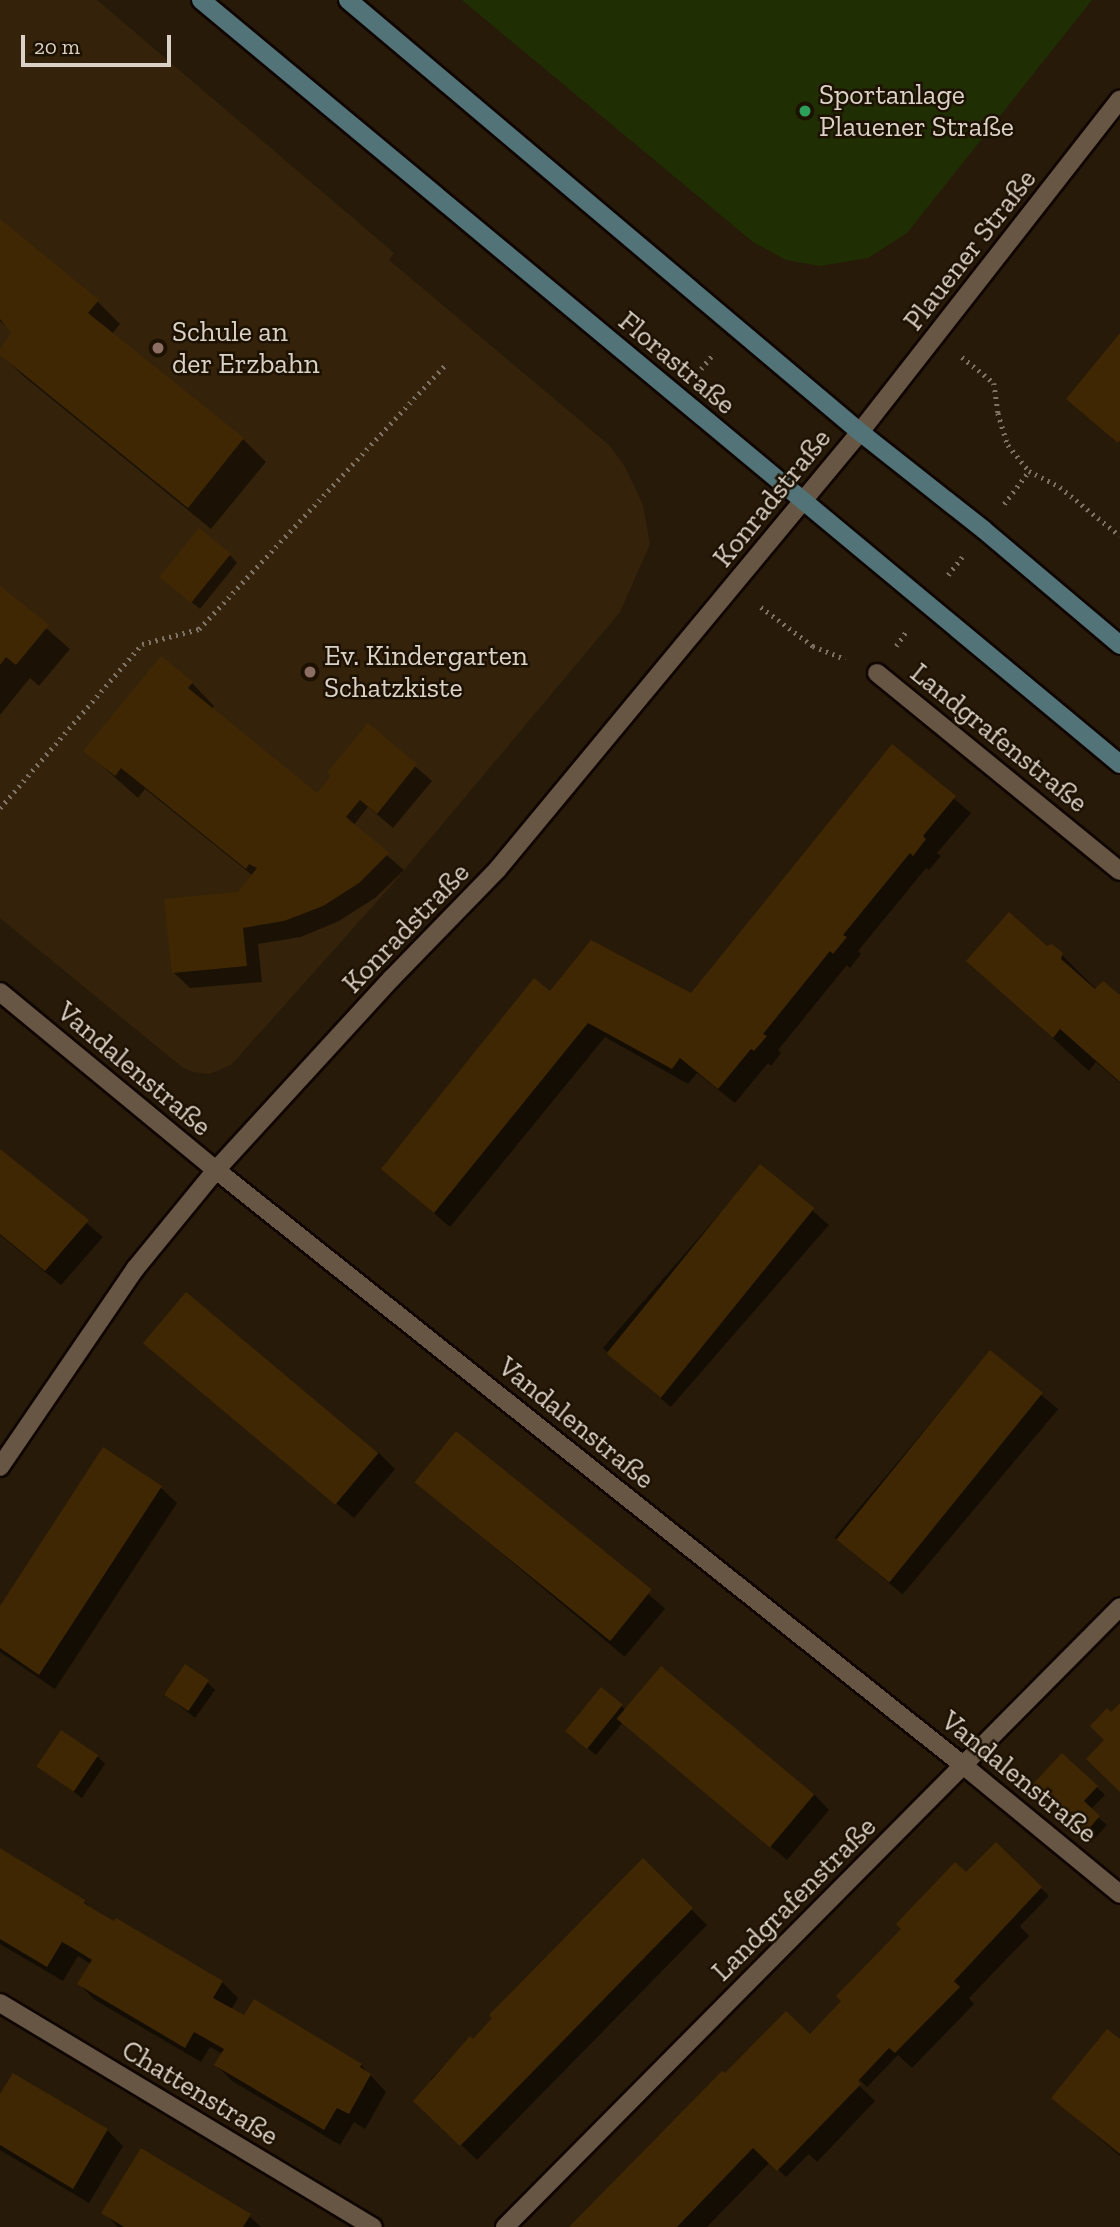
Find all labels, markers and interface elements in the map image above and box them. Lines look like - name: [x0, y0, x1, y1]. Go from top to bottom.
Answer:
- scale bar: [24, 21, 175, 65]
- text: 20 m: [34, 34, 80, 59]
- place label: Sportanlage Plauener Straße: [819, 78, 1014, 144]
- marker: Sportanlage Plauener Straße: [797, 103, 813, 119]
- street label: Plauener Straße: [897, 163, 1043, 337]
- street label: Florastraße: [612, 304, 742, 422]
- place label: Schule an der Erzbahn: [172, 315, 320, 381]
- marker: Schule an der Erzbahn: [150, 340, 166, 356]
- street label: Konradstraße: [706, 422, 838, 574]
- place label: Ev. Kindergarten Schatzkiste: [324, 639, 528, 705]
- street label: Landgrafenstraße: [904, 656, 1094, 820]
- marker: Ev. Kindergarten Schatzkiste: [302, 664, 318, 680]
- street label: Konradstraße: [336, 856, 476, 1000]
- street label: Vandalenstraße: [50, 995, 218, 1143]
- street label: Vandalenstraße: [491, 1350, 661, 1496]
- street label: Vandalenstraße: [934, 1704, 1104, 1850]
- street label: Landgrafenstraße: [705, 1810, 883, 1988]
- street label: Chattenstraße: [116, 2033, 284, 2153]

